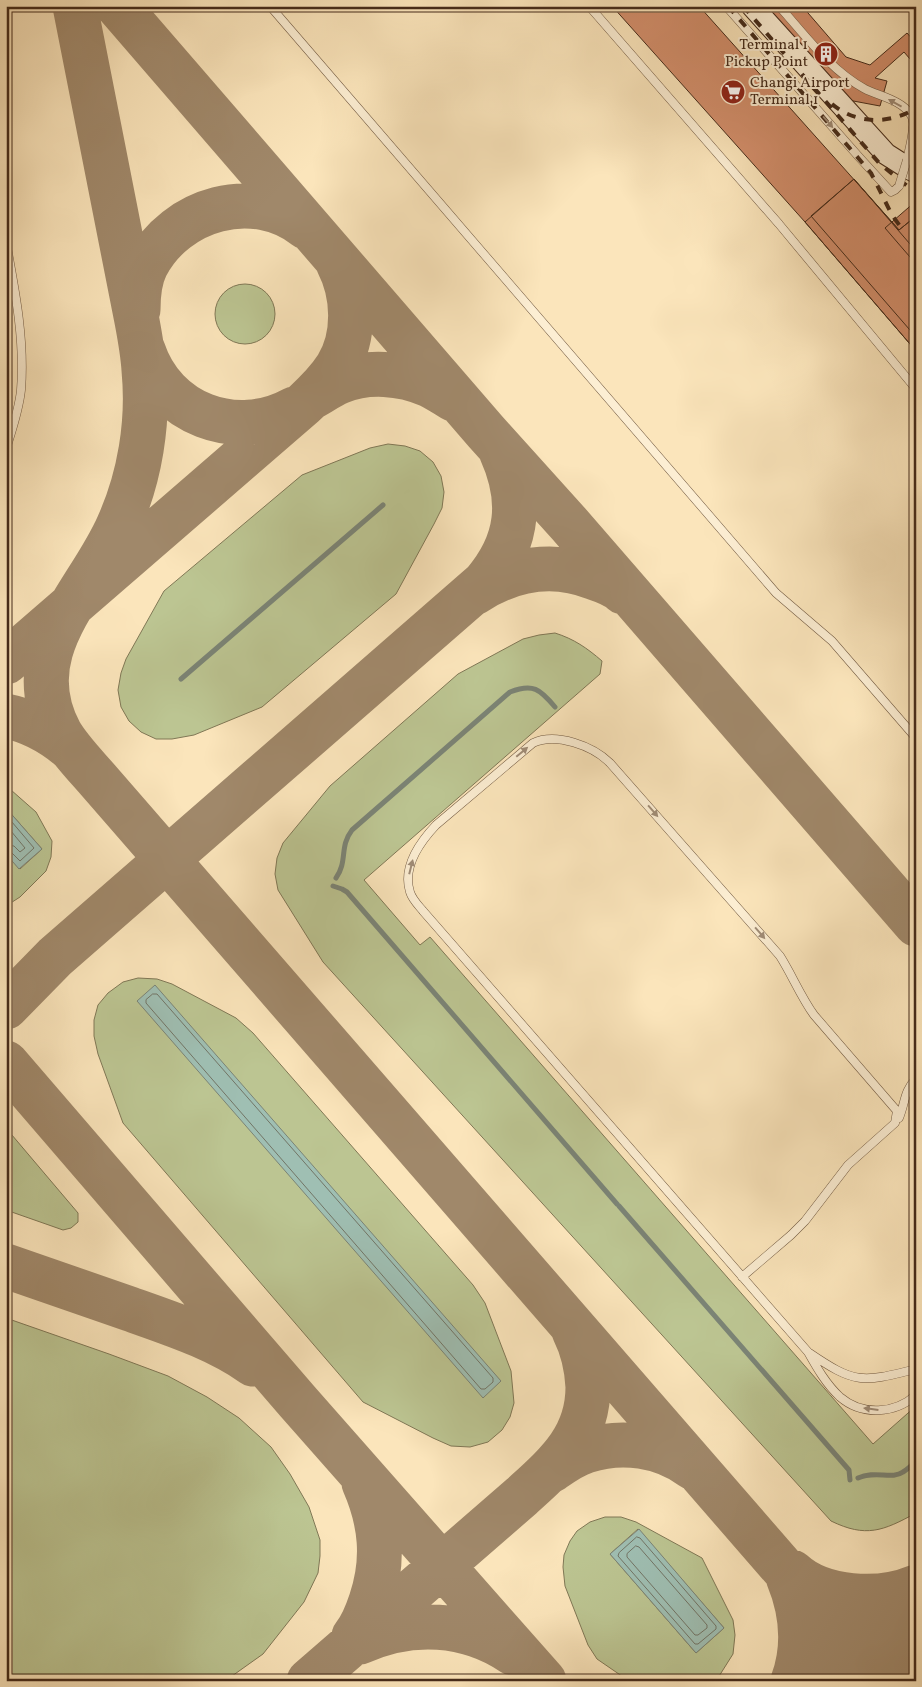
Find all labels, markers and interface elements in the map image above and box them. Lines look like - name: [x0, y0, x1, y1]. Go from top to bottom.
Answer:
- place label: Terminal 1 Pickup Point: [725, 35, 808, 73]
- building icon: Terminal 1 Pickup Point: [813, 41, 839, 67]
- place label: Changi Airport Terminal 1: [750, 73, 850, 111]
- supermarket icon: Changi Airport Terminal 1: [720, 79, 746, 105]
- one-way arrow: [888, 99, 903, 107]
- one-way arrow: [822, 115, 833, 128]
- one-way arrow: [516, 747, 529, 758]
- one-way arrow: [647, 804, 658, 817]
- one-way arrow: [407, 859, 415, 874]
- one-way arrow: [754, 926, 766, 938]
- one-way arrow: [863, 1405, 879, 1413]

